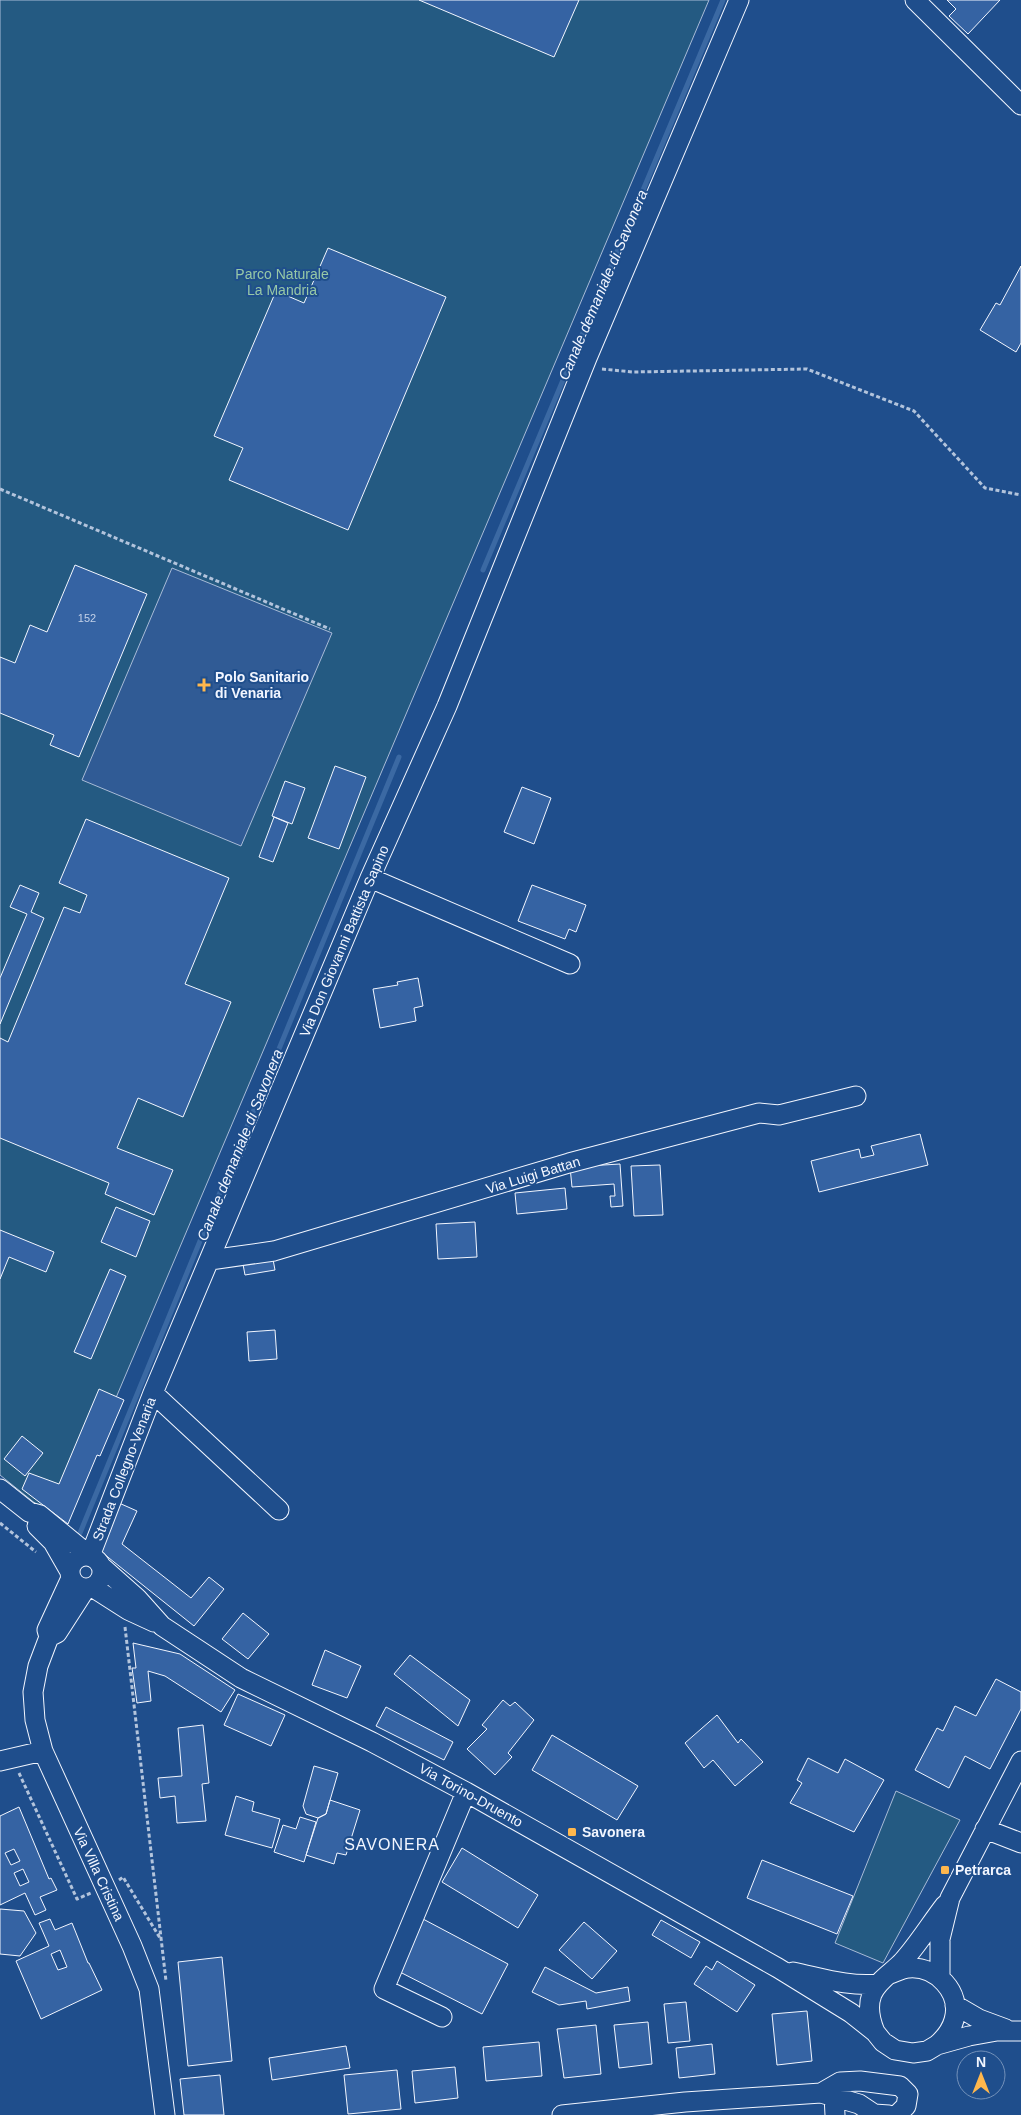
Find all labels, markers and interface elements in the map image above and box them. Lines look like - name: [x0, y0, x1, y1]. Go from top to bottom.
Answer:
- water label: Canale demaniale di Savonera: [555, 187, 650, 383]
- park label: Parco Naturale La Mandria: [235, 266, 329, 298]
- house number: 152: [78, 612, 96, 624]
- place label: Polo Sanitario di Venaria: [215, 669, 309, 701]
- marker: Polo Sanitario di Venaria: [197, 678, 211, 692]
- street label: Via Don Giovanni Battista Sapino: [296, 843, 392, 1039]
- water label: Canale demaniale di Savonera: [193, 1047, 286, 1243]
- street label: Via Luigi Battan: [484, 1153, 582, 1197]
- street label: Strada Collegno-Venaria: [89, 1395, 159, 1543]
- street label: Via Torino-Druento: [416, 1760, 526, 1830]
- place label: Savonera: [582, 1824, 645, 1840]
- street label: Via Villa Cristina: [70, 1825, 128, 1924]
- marker: Savonera: [566, 1826, 578, 1838]
- district label: SAVONERA: [344, 1836, 440, 1853]
- place label: Petrarca: [955, 1862, 1011, 1878]
- marker: Petrarca: [939, 1864, 951, 1876]
- north arrow: [956, 2050, 1006, 2100]
- text: N: [976, 2054, 986, 2070]

